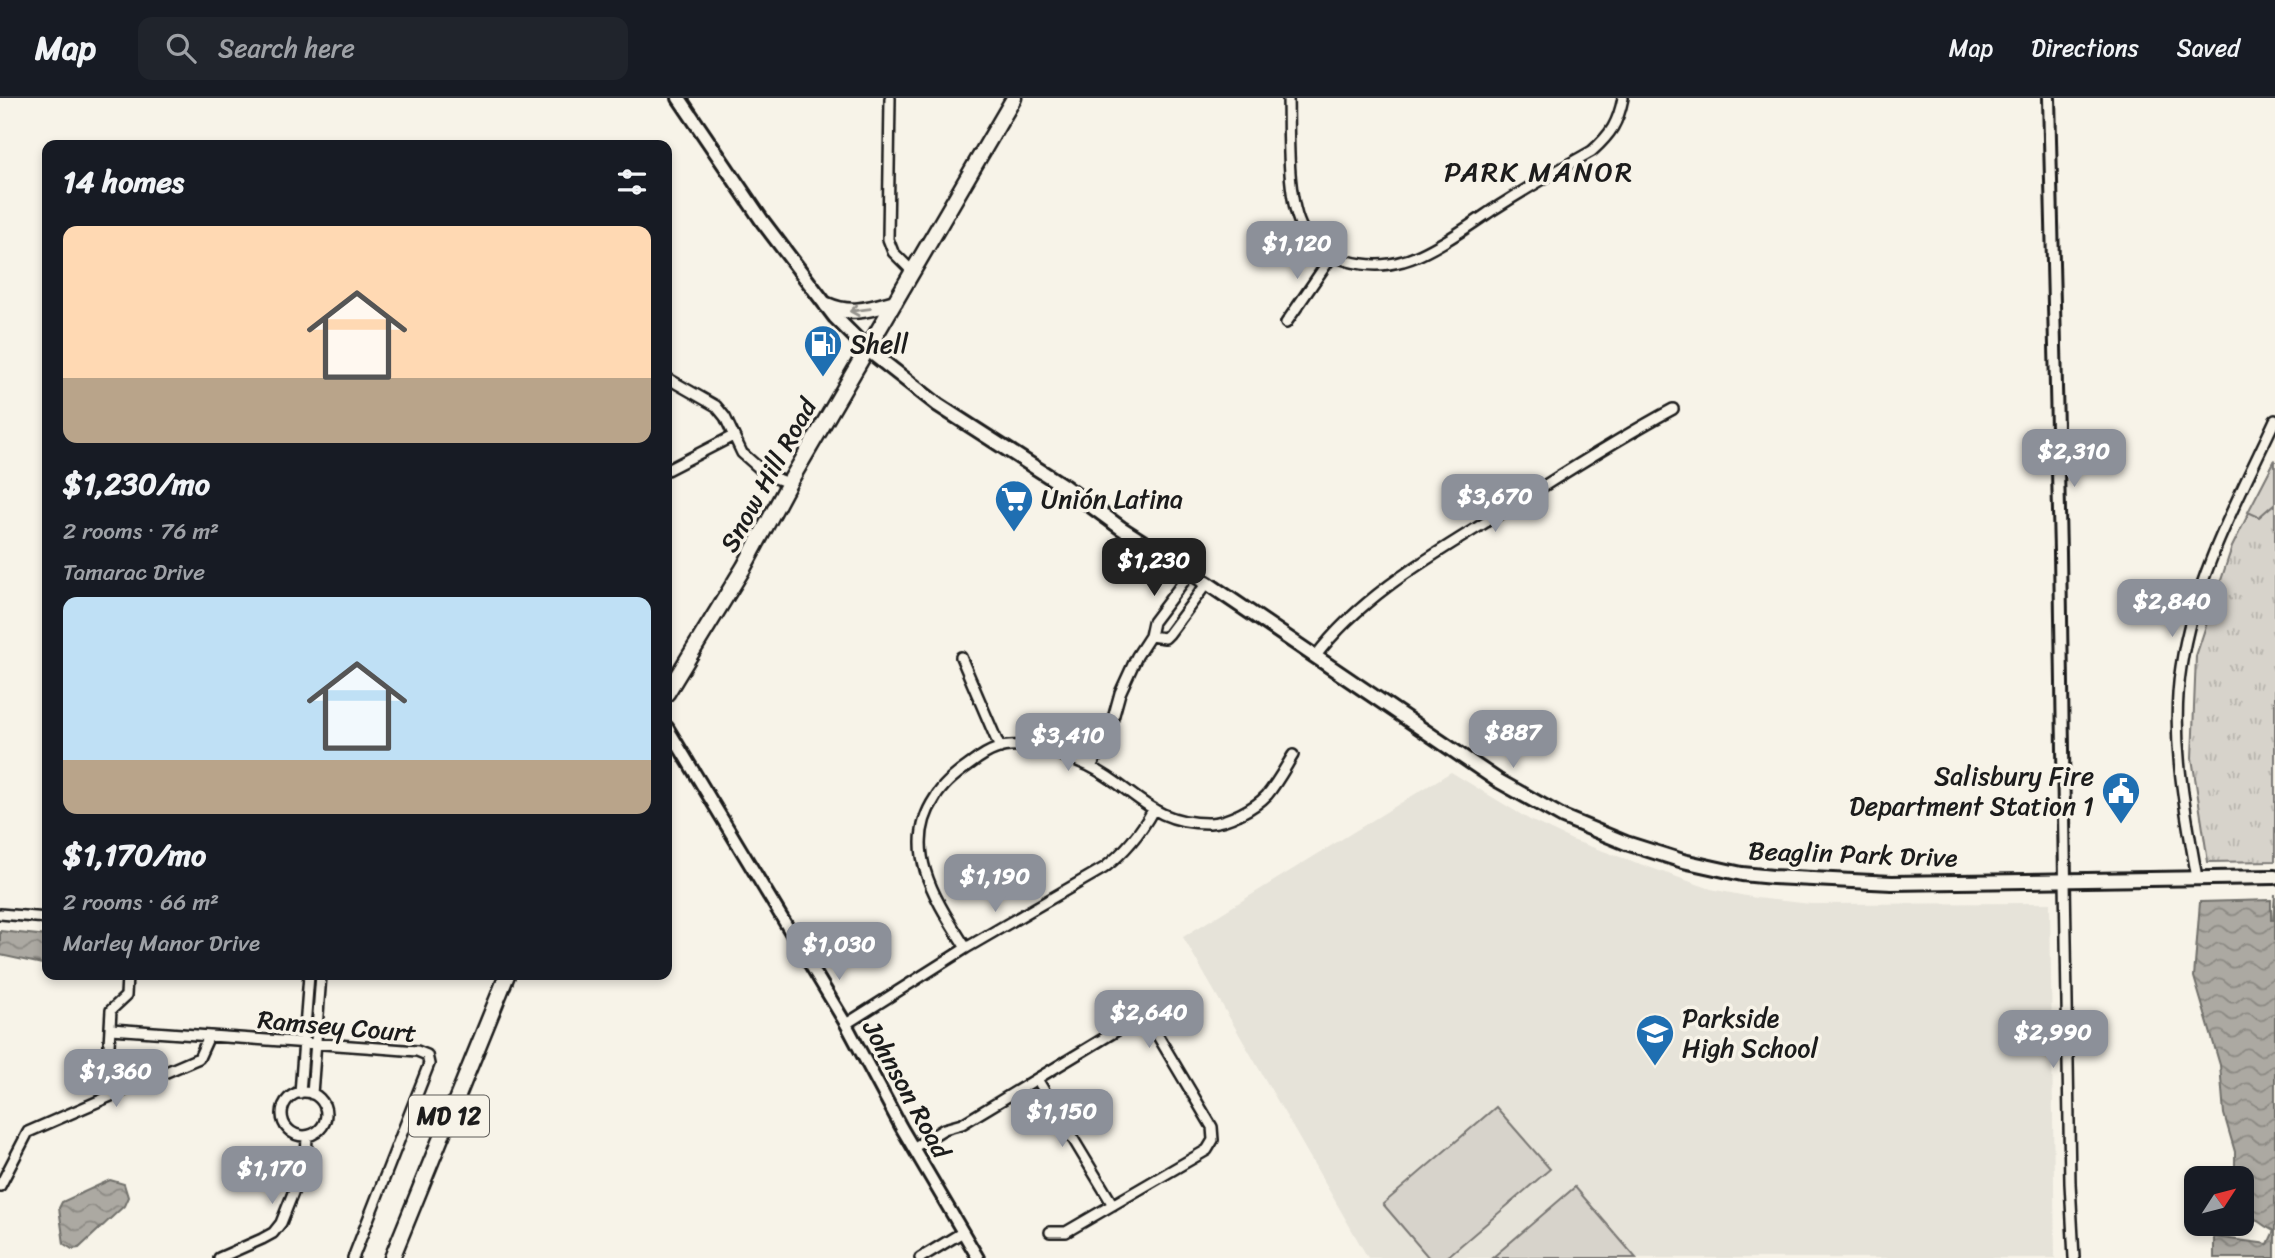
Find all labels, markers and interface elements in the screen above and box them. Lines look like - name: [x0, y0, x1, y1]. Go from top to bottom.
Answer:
- search box: [138, 17, 628, 80]
- text: Map: [35, 19, 96, 77]
- text: Search here: [218, 25, 355, 71]
- text: Map: [1949, 27, 1993, 69]
- text: Directions: [2031, 27, 2139, 69]
- text: Saved: [2177, 27, 2240, 69]
- icon: search: [162, 29, 200, 67]
- district label: PARK MANOR: [1444, 147, 1634, 196]
- text: 14 homes: [63, 155, 184, 209]
- icon: filters: [613, 163, 651, 201]
- pin: $1,120: [1240, 222, 1354, 281]
- text: $1,120: [1262, 223, 1332, 264]
- icon: home: [294, 272, 420, 398]
- one-way arrow: [849, 304, 872, 317]
- place label: Shell: [850, 321, 909, 367]
- fuel station icon: Shell: [802, 323, 844, 378]
- street label: Snow Hill Road: [707, 387, 831, 561]
- pin: $2,310: [2017, 430, 2131, 489]
- text: $2,310: [2038, 431, 2110, 472]
- text: $1,230/mo: [63, 457, 210, 511]
- pin: $3,670: [1438, 474, 1552, 534]
- place label: Unión Latina: [1041, 476, 1183, 522]
- text: $3,670: [1457, 476, 1533, 517]
- supermarket icon: Unión Latina: [993, 478, 1035, 533]
- text: 2 rooms · 76 m²: [63, 511, 219, 552]
- pin: $1,230: [1097, 538, 1211, 598]
- text: $1,230: [1118, 540, 1190, 581]
- text: Tamarac Drive: [63, 552, 205, 593]
- pin: $2,840: [2115, 580, 2229, 639]
- text: $2,840: [2133, 581, 2211, 622]
- icon: home: [294, 643, 420, 769]
- pin: $887: [1472, 710, 1554, 770]
- text: $887: [1485, 712, 1541, 753]
- pin: $3,410: [1011, 714, 1125, 773]
- text: $3,410: [1031, 715, 1105, 756]
- place label: Salisbury Fire Department Station 1: [1849, 753, 2094, 829]
- public building icon: Salisbury Fire Department Station 1: [2100, 770, 2142, 825]
- street label: Beaglin Park Drive: [1748, 827, 1959, 881]
- text: $1,170/mo: [63, 828, 206, 882]
- pin: $1,190: [938, 854, 1052, 914]
- text: $1,190: [960, 856, 1030, 897]
- text: 2 rooms · 66 m²: [63, 882, 219, 923]
- pin: $1,030: [782, 922, 896, 982]
- text: Marley Manor Drive: [63, 923, 260, 964]
- text: $1,030: [802, 924, 876, 965]
- pin: $2,640: [1092, 990, 1206, 1050]
- text: $2,640: [1111, 992, 1187, 1033]
- place label: Parkside High School: [1682, 995, 1818, 1071]
- street label: Ramsey Court: [256, 996, 418, 1056]
- street label: Johnson Road: [849, 1010, 965, 1169]
- pin: $2,990: [1996, 1010, 2110, 1070]
- school or university icon: Parkside High School: [1634, 1012, 1676, 1067]
- text: $2,990: [2014, 1012, 2092, 1053]
- pin: $1,360: [59, 1049, 173, 1109]
- text: $1,360: [80, 1051, 152, 1092]
- pin: $1,150: [1005, 1090, 1119, 1149]
- text: $1,150: [1027, 1091, 1097, 1132]
- road number: MD 12: [409, 1096, 489, 1136]
- pin: $1,170: [215, 1146, 329, 1206]
- text: $1,170: [237, 1148, 307, 1189]
- north arrow: [2184, 1166, 2254, 1236]
- map controls: [2184, 1166, 2254, 1236]

